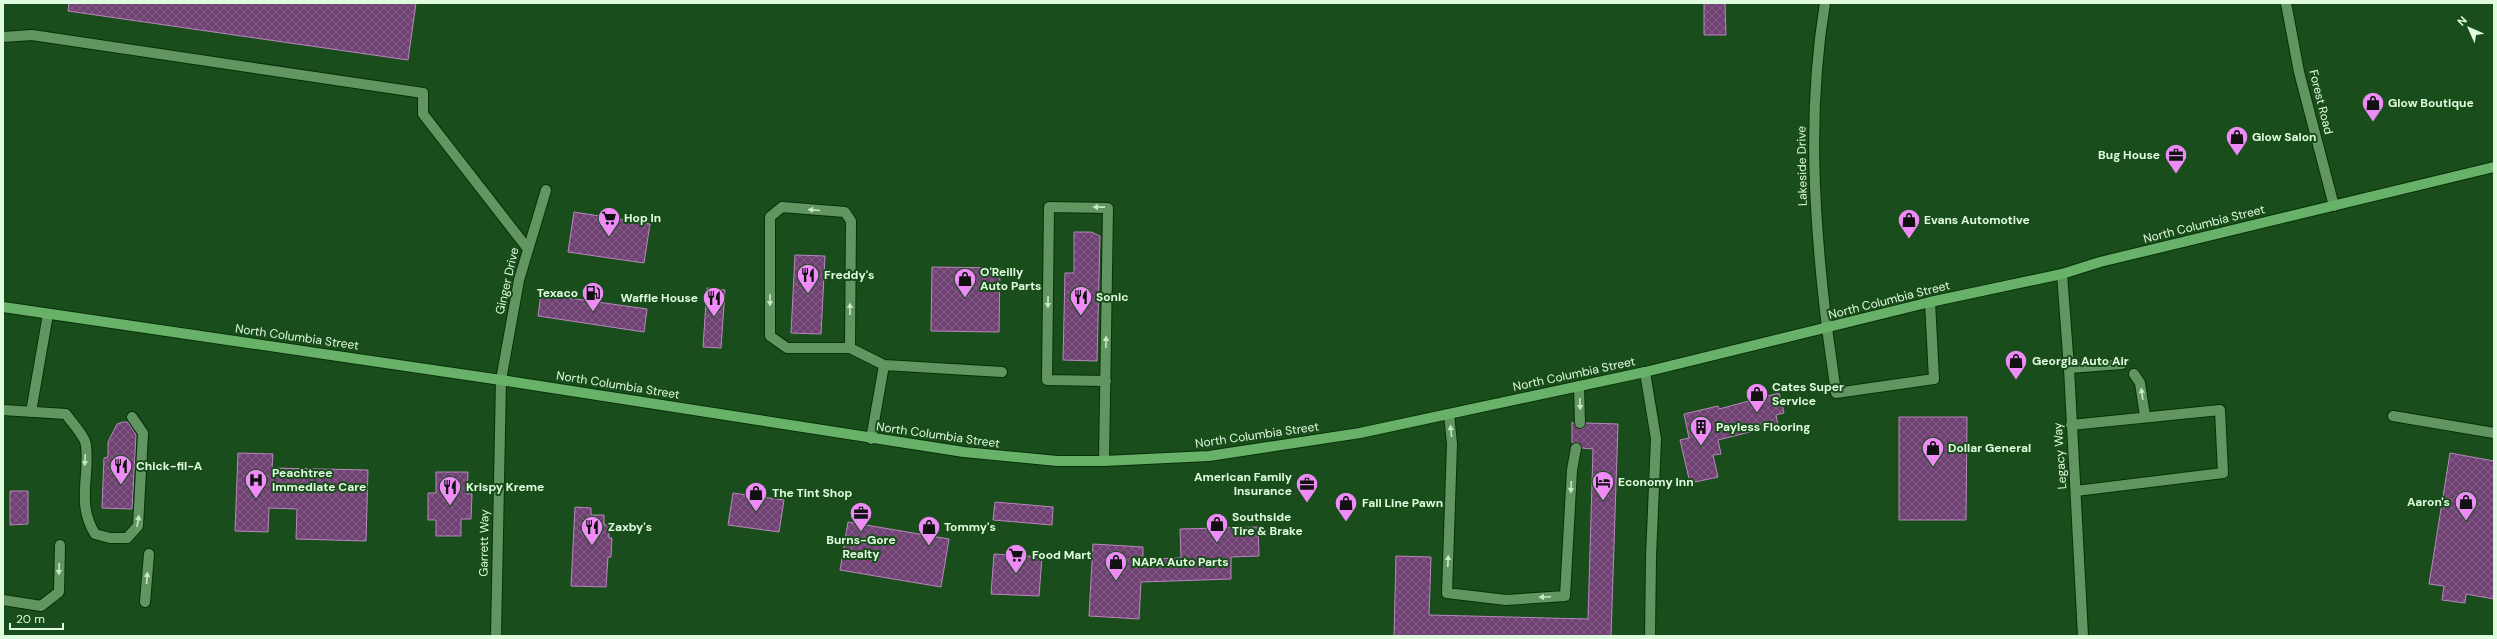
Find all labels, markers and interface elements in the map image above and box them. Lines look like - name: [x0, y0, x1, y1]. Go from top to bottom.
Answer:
- north arrow: [2449, 8, 2489, 48]
- text: N: [2454, 13, 2470, 29]
- street label: Forest Road: [2305, 68, 2337, 136]
- shop icon: Glow Boutique: [2360, 90, 2386, 123]
- place label: Glow Boutique: [2388, 95, 2474, 111]
- shop icon: Glow Salon: [2224, 124, 2250, 157]
- street label: Lakeside Drive: [1793, 126, 1811, 206]
- place label: Glow Salon: [2252, 129, 2317, 145]
- office icon: Bug House: [2163, 142, 2189, 175]
- place label: Bug House: [2098, 147, 2160, 163]
- street label: North Columbia Street: [2142, 201, 2267, 247]
- one-way arrow: [1093, 204, 1105, 211]
- supermarket icon: Hop In: [596, 205, 622, 238]
- one-way arrow: [808, 206, 820, 213]
- shop icon: Evans Automotive: [1896, 207, 1922, 240]
- place label: Hop In: [624, 210, 661, 226]
- place label: Evans Automotive: [1924, 212, 2030, 228]
- street label: Ginger Drive: [492, 246, 523, 316]
- restaurant icon: Freddy's: [795, 262, 821, 295]
- place label: O'Reilly Auto Parts: [980, 264, 1041, 294]
- shop icon: O'Reilly Auto Parts: [952, 266, 978, 299]
- place label: Freddy's: [824, 267, 874, 283]
- street label: North Columbia Street: [1827, 277, 1952, 323]
- fuel station icon: Texaco: [580, 280, 606, 313]
- restaurant icon: Sonic: [1068, 284, 1094, 317]
- place label: Texaco: [537, 285, 578, 301]
- restaurant icon: Waffle House: [701, 285, 727, 318]
- place label: Sonic: [1096, 289, 1129, 305]
- place label: Waffle House: [620, 290, 698, 306]
- one-way arrow: [767, 294, 773, 307]
- one-way arrow: [1045, 296, 1051, 309]
- one-way arrow: [847, 302, 853, 315]
- street label: North Columbia Street: [234, 320, 360, 354]
- one-way arrow: [1103, 335, 1109, 348]
- shop icon: Georgia Auto Air: [2003, 348, 2029, 381]
- street label: North Columbia Street: [1511, 353, 1637, 395]
- place label: Georgia Auto Air: [2032, 353, 2129, 369]
- street label: North Columbia Street: [555, 367, 681, 403]
- place label: Cates Super Service: [1772, 379, 1844, 409]
- shop icon: Cates Super Service: [1744, 381, 1770, 414]
- one-way arrow: [2139, 388, 2145, 400]
- one-way arrow: [1576, 398, 1583, 410]
- building icon: Payless Flooring: [1688, 414, 1714, 447]
- street label: North Columbia Street: [875, 418, 1001, 452]
- street label: North Columbia Street: [1194, 418, 1320, 452]
- place label: Payless Flooring: [1716, 419, 1810, 435]
- street label: Legacy Way: [2050, 422, 2070, 490]
- one-way arrow: [1447, 425, 1454, 437]
- shop icon: Dollar General: [1920, 435, 1946, 468]
- place label: Dollar General: [1948, 440, 2031, 456]
- restaurant icon: Chick-fil-A: [108, 453, 134, 486]
- one-way arrow: [82, 454, 89, 466]
- place label: Chick-fil-A: [136, 458, 203, 474]
- place label: Peachtree Immediate Care: [272, 465, 366, 495]
- hospital icon: Peachtree Immediate Care: [243, 467, 269, 500]
- place label: American Family Insurance: [1194, 469, 1293, 499]
- hotel icon: Economy Inn: [1590, 469, 1616, 502]
- office icon: American Family Insurance: [1294, 471, 1320, 504]
- restaurant icon: Krispy Kreme: [437, 474, 463, 507]
- place label: Economy Inn: [1618, 474, 1694, 490]
- place label: Krispy Kreme: [466, 479, 544, 495]
- shop icon: The Tint Shop: [743, 480, 769, 513]
- one-way arrow: [1567, 481, 1574, 493]
- place label: The Tint Shop: [772, 485, 852, 501]
- shop icon: Aaron's: [2453, 489, 2479, 522]
- shop icon: Fall Line Pawn: [1333, 490, 1359, 523]
- place label: Aaron's: [2407, 494, 2450, 510]
- place label: Fall Line Pawn: [1362, 495, 1443, 511]
- office icon: Burns-Gore Realty: [848, 500, 874, 533]
- street label: Garrett Way: [475, 509, 493, 577]
- place label: Southside Tire & Brake: [1232, 509, 1303, 539]
- shop icon: Southside Tire & Brake: [1204, 511, 1230, 544]
- restaurant icon: Zaxby's: [579, 514, 605, 547]
- shop icon: Tommy's: [916, 514, 942, 547]
- one-way arrow: [135, 515, 141, 527]
- place label: Zaxby's: [608, 519, 652, 535]
- place label: Tommy's: [944, 519, 996, 535]
- place label: Burns-Gore Realty: [826, 532, 896, 562]
- supermarket icon: Food Mart: [1003, 542, 1029, 575]
- place label: Food Mart: [1032, 547, 1091, 563]
- shop icon: NAPA Auto Parts: [1103, 549, 1129, 582]
- place label: NAPA Auto Parts: [1132, 554, 1229, 570]
- one-way arrow: [1444, 555, 1451, 567]
- one-way arrow: [56, 563, 63, 575]
- one-way arrow: [144, 572, 151, 584]
- one-way arrow: [1539, 594, 1551, 601]
- scale bar: [10, 605, 63, 631]
- text: 20 m: [16, 611, 45, 627]

